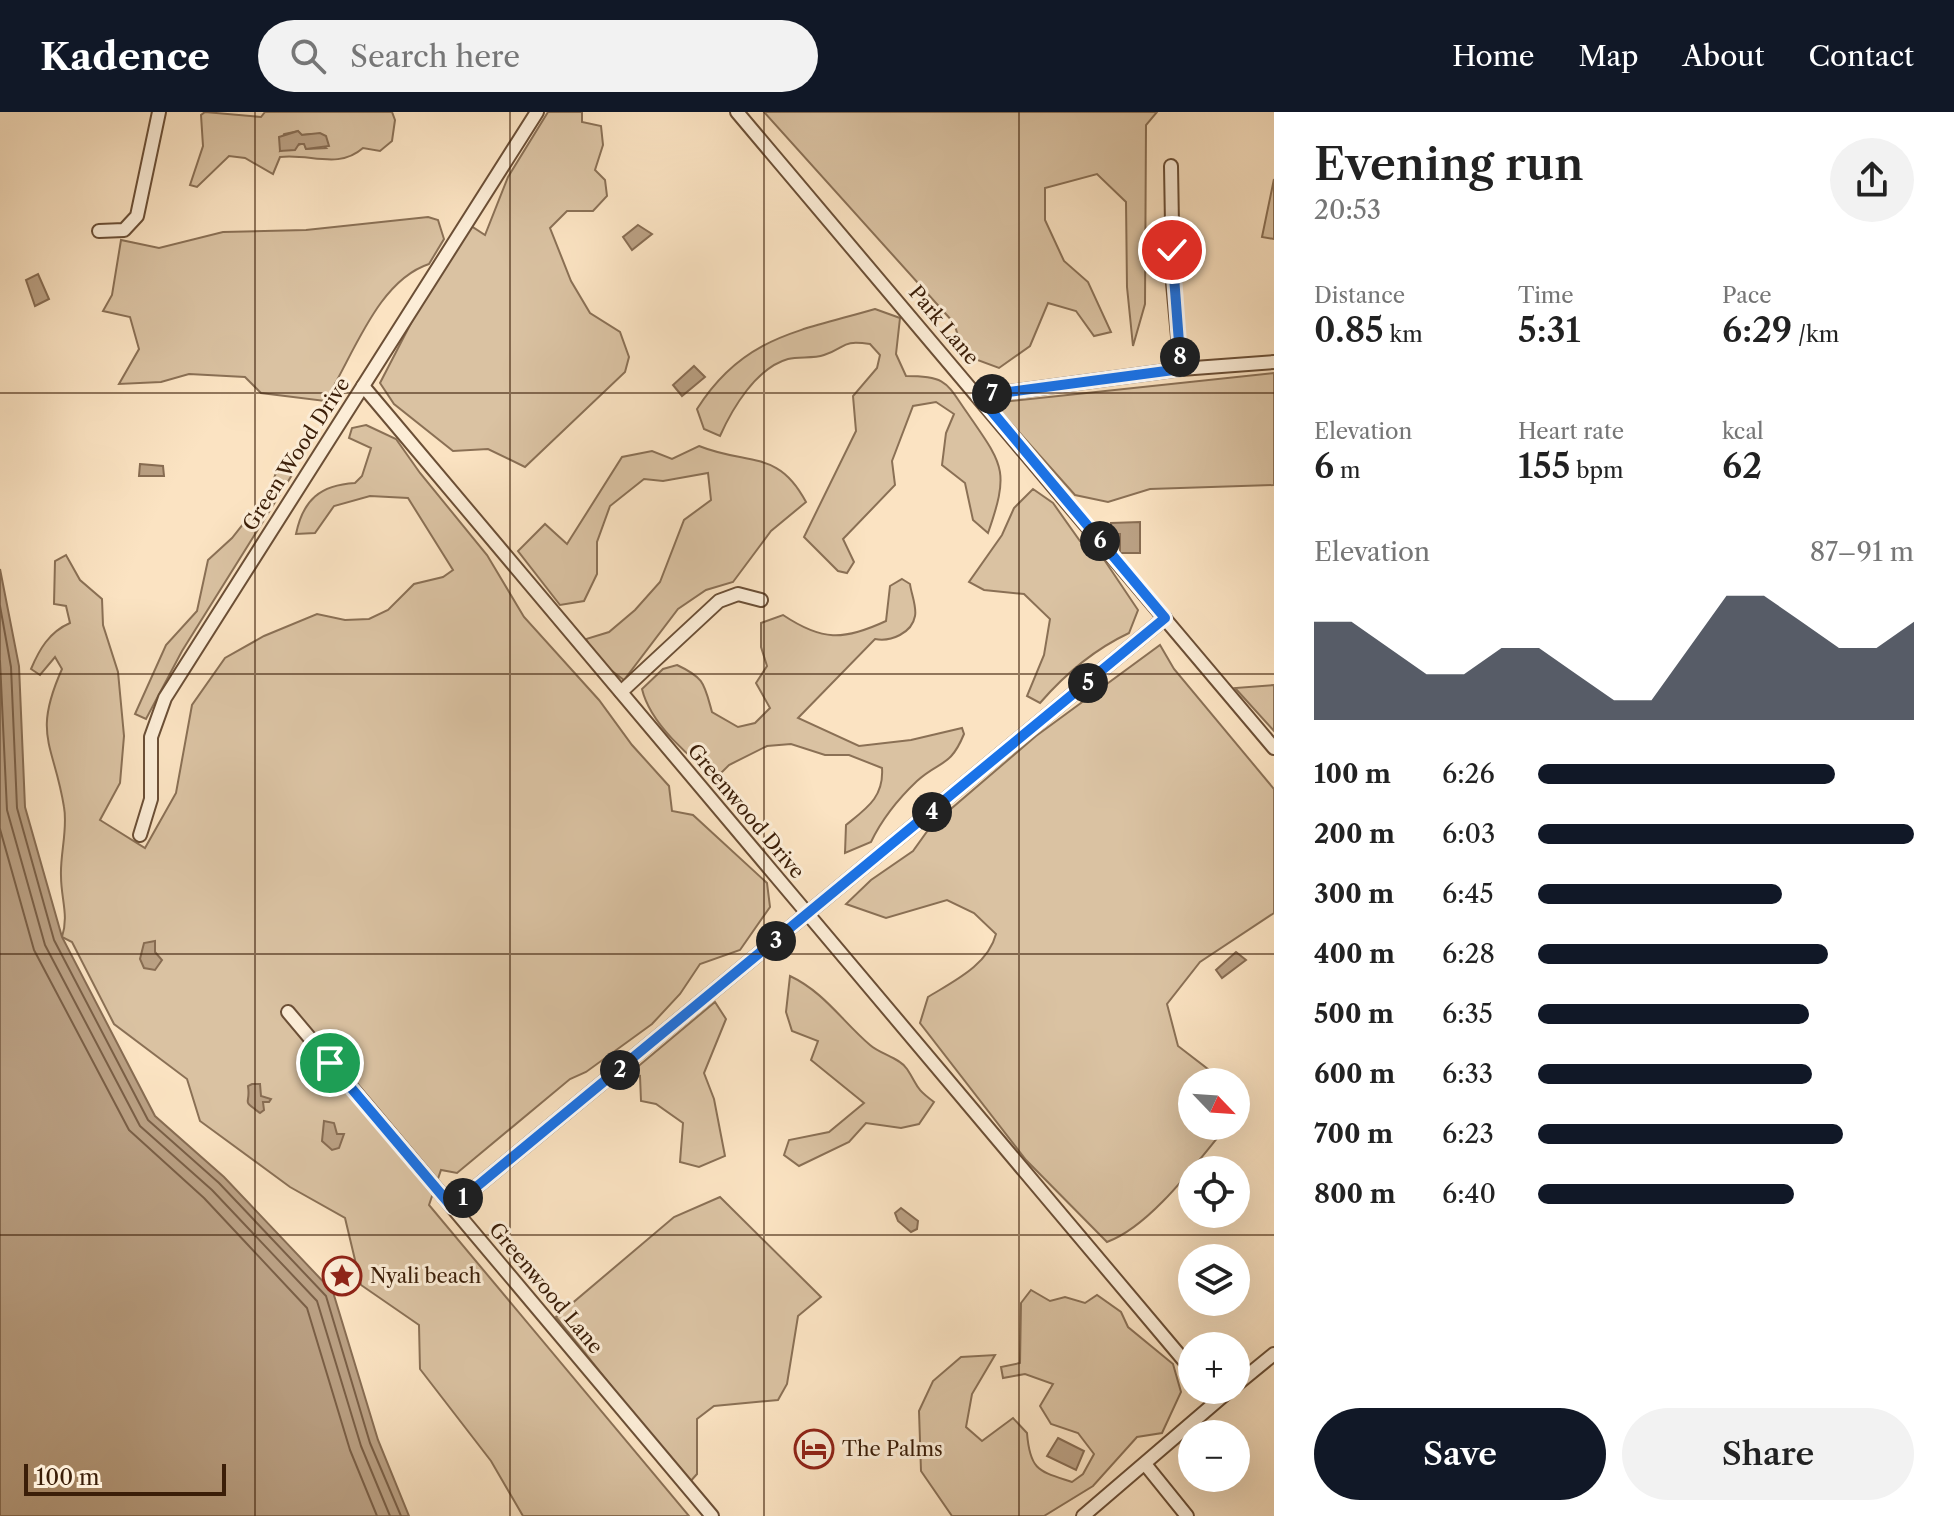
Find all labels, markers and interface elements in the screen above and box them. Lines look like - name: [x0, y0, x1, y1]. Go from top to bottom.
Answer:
- search box: [258, 20, 818, 92]
- text: Kadence: [40, 33, 210, 80]
- icon: search: [286, 34, 330, 78]
- text: Search here: [350, 38, 520, 75]
- text: Home: [1452, 39, 1534, 73]
- text: Map: [1578, 39, 1638, 73]
- text: About: [1682, 39, 1764, 73]
- text: Contact: [1808, 39, 1914, 73]
- text: Evening run: [1314, 137, 1584, 191]
- button: share: [1830, 138, 1914, 222]
- text: 20:53: [1314, 194, 1381, 226]
- pin: [1138, 216, 1206, 284]
- icon: check: [1150, 228, 1194, 272]
- street label: Park Lane: [904, 281, 984, 369]
- text: Distance: [1314, 282, 1405, 309]
- text: Time: [1518, 282, 1574, 309]
- text: Pace: [1722, 282, 1772, 309]
- text: 0.85: [1314, 309, 1384, 351]
- text: 5:31: [1518, 309, 1581, 351]
- text: 6:29: [1722, 309, 1792, 351]
- text: km: [1384, 321, 1423, 348]
- text: /km: [1792, 321, 1839, 348]
- pin: 8: [1160, 337, 1200, 377]
- text: 8: [1173, 343, 1187, 370]
- street label: Green Wood Drive: [237, 373, 355, 535]
- pin: 7: [972, 374, 1012, 414]
- text: 7: [986, 380, 998, 407]
- text: Elevation: [1314, 418, 1412, 445]
- text: Heart rate: [1518, 418, 1624, 445]
- text: kcal: [1722, 418, 1764, 445]
- text: 6: [1314, 445, 1334, 487]
- text: 155: [1518, 445, 1570, 487]
- text: 62: [1722, 445, 1762, 487]
- text: m: [1334, 457, 1361, 484]
- text: bpm: [1570, 457, 1623, 484]
- pin: 6: [1080, 521, 1120, 561]
- text: 6: [1093, 527, 1107, 554]
- text: Elevation: [1314, 536, 1430, 568]
- text: 87–91 m: [1810, 536, 1914, 568]
- pin: 5: [1068, 663, 1108, 703]
- text: 5: [1082, 669, 1094, 696]
- street label: Greenwood Drive: [683, 739, 809, 883]
- text: 100 m: [1314, 758, 1391, 790]
- text: 6:26: [1442, 758, 1495, 790]
- pin: 4: [912, 792, 952, 832]
- text: 4: [925, 798, 939, 825]
- text: 200 m: [1314, 818, 1395, 850]
- text: 6:03: [1442, 818, 1495, 850]
- text: 300 m: [1314, 878, 1394, 910]
- text: 6:45: [1442, 878, 1494, 910]
- pin: 3: [756, 921, 796, 961]
- text: 3: [770, 927, 782, 954]
- text: 400 m: [1314, 938, 1395, 970]
- text: 6:28: [1442, 938, 1495, 970]
- text: 500 m: [1314, 998, 1394, 1030]
- text: 6:35: [1442, 998, 1493, 1030]
- pin: [296, 1029, 364, 1097]
- icon: arrive: [308, 1041, 352, 1085]
- pin: 2: [600, 1050, 640, 1090]
- text: 2: [614, 1056, 627, 1083]
- text: 600 m: [1314, 1058, 1395, 1090]
- text: 6:33: [1442, 1058, 1493, 1090]
- north arrow: [1178, 1068, 1250, 1140]
- map controls: [1178, 1068, 1250, 1492]
- text: 700 m: [1314, 1118, 1393, 1150]
- text: 6:23: [1442, 1118, 1494, 1150]
- button: locate: [1178, 1156, 1250, 1228]
- pin: 1: [443, 1178, 483, 1218]
- text: 800 m: [1314, 1178, 1396, 1210]
- text: 6:40: [1442, 1178, 1496, 1210]
- text: 1: [458, 1184, 468, 1211]
- street label: Greenwood Lane: [484, 1217, 608, 1359]
- button: layers: [1178, 1244, 1250, 1316]
- place icon: Nyali beach: [321, 1255, 363, 1297]
- place label: Nyali beach: [370, 1264, 482, 1288]
- button: +: [1178, 1332, 1250, 1404]
- button: Save: [1314, 1408, 1606, 1500]
- button: Share: [1622, 1408, 1914, 1500]
- button: −: [1178, 1420, 1250, 1492]
- hotel icon: The Palms: [793, 1428, 835, 1470]
- place label: The Palms: [842, 1437, 943, 1461]
- scale bar: [24, 1460, 226, 1496]
- text: 100 m: [36, 1464, 99, 1491]

